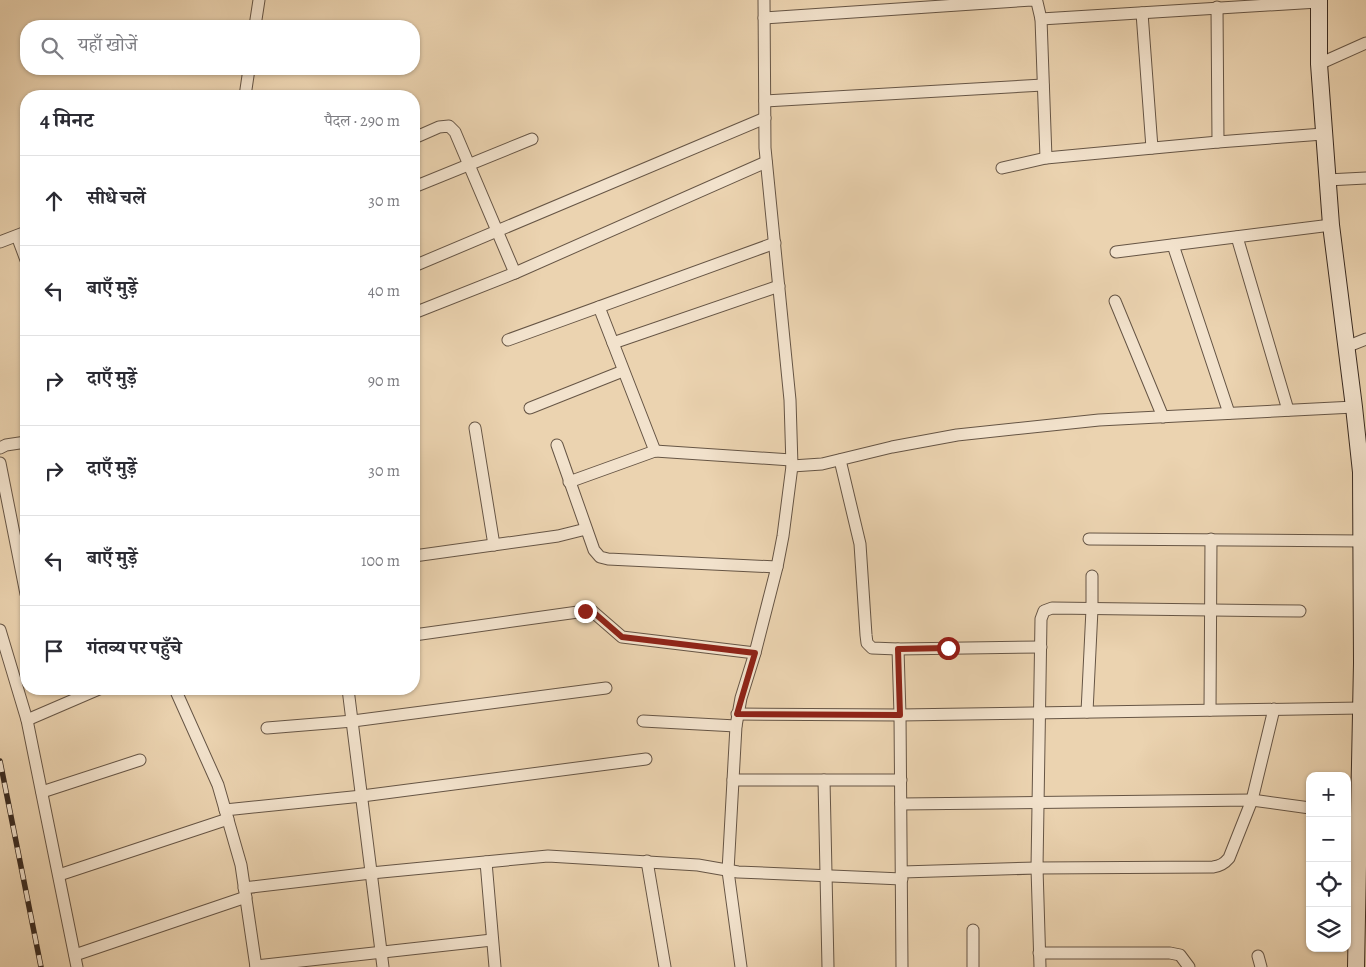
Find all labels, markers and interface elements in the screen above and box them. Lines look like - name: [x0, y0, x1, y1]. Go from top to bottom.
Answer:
- search box: [20, 20, 420, 75]
- text: यहाँ खोजें: [78, 32, 137, 58]
- icon: search: [38, 34, 66, 62]
- text: 4 मिनट: [40, 106, 93, 134]
- text: पैदल · 290 m: [324, 110, 400, 132]
- text: सीधे चलें: [87, 185, 145, 211]
- icon: ahead: [40, 187, 68, 215]
- text: 30 m: [368, 190, 400, 212]
- text: बाएँ मुड़ें: [87, 275, 137, 301]
- icon: left: [40, 277, 68, 305]
- text: 40 m: [368, 280, 400, 302]
- text: दाएँ मुड़ें: [87, 365, 137, 391]
- icon: right: [40, 367, 68, 395]
- text: 90 m: [368, 370, 400, 392]
- text: दाएँ मुड़ें: [87, 455, 137, 481]
- icon: right: [40, 457, 68, 485]
- text: 30 m: [368, 460, 400, 482]
- text: बाएँ मुड़ें: [87, 545, 137, 571]
- icon: left: [40, 547, 68, 575]
- text: 100 m: [361, 550, 400, 572]
- route end: [574, 600, 597, 623]
- text: गंतव्य पर पहुँचे: [87, 635, 182, 661]
- icon: arrive: [40, 637, 68, 665]
- route start: [937, 637, 960, 660]
- map controls: [1306, 772, 1351, 952]
- button: +: [1306, 772, 1351, 817]
- button: −: [1306, 817, 1351, 862]
- button: locate: [1306, 862, 1351, 907]
- button: layers: [1306, 907, 1351, 952]

